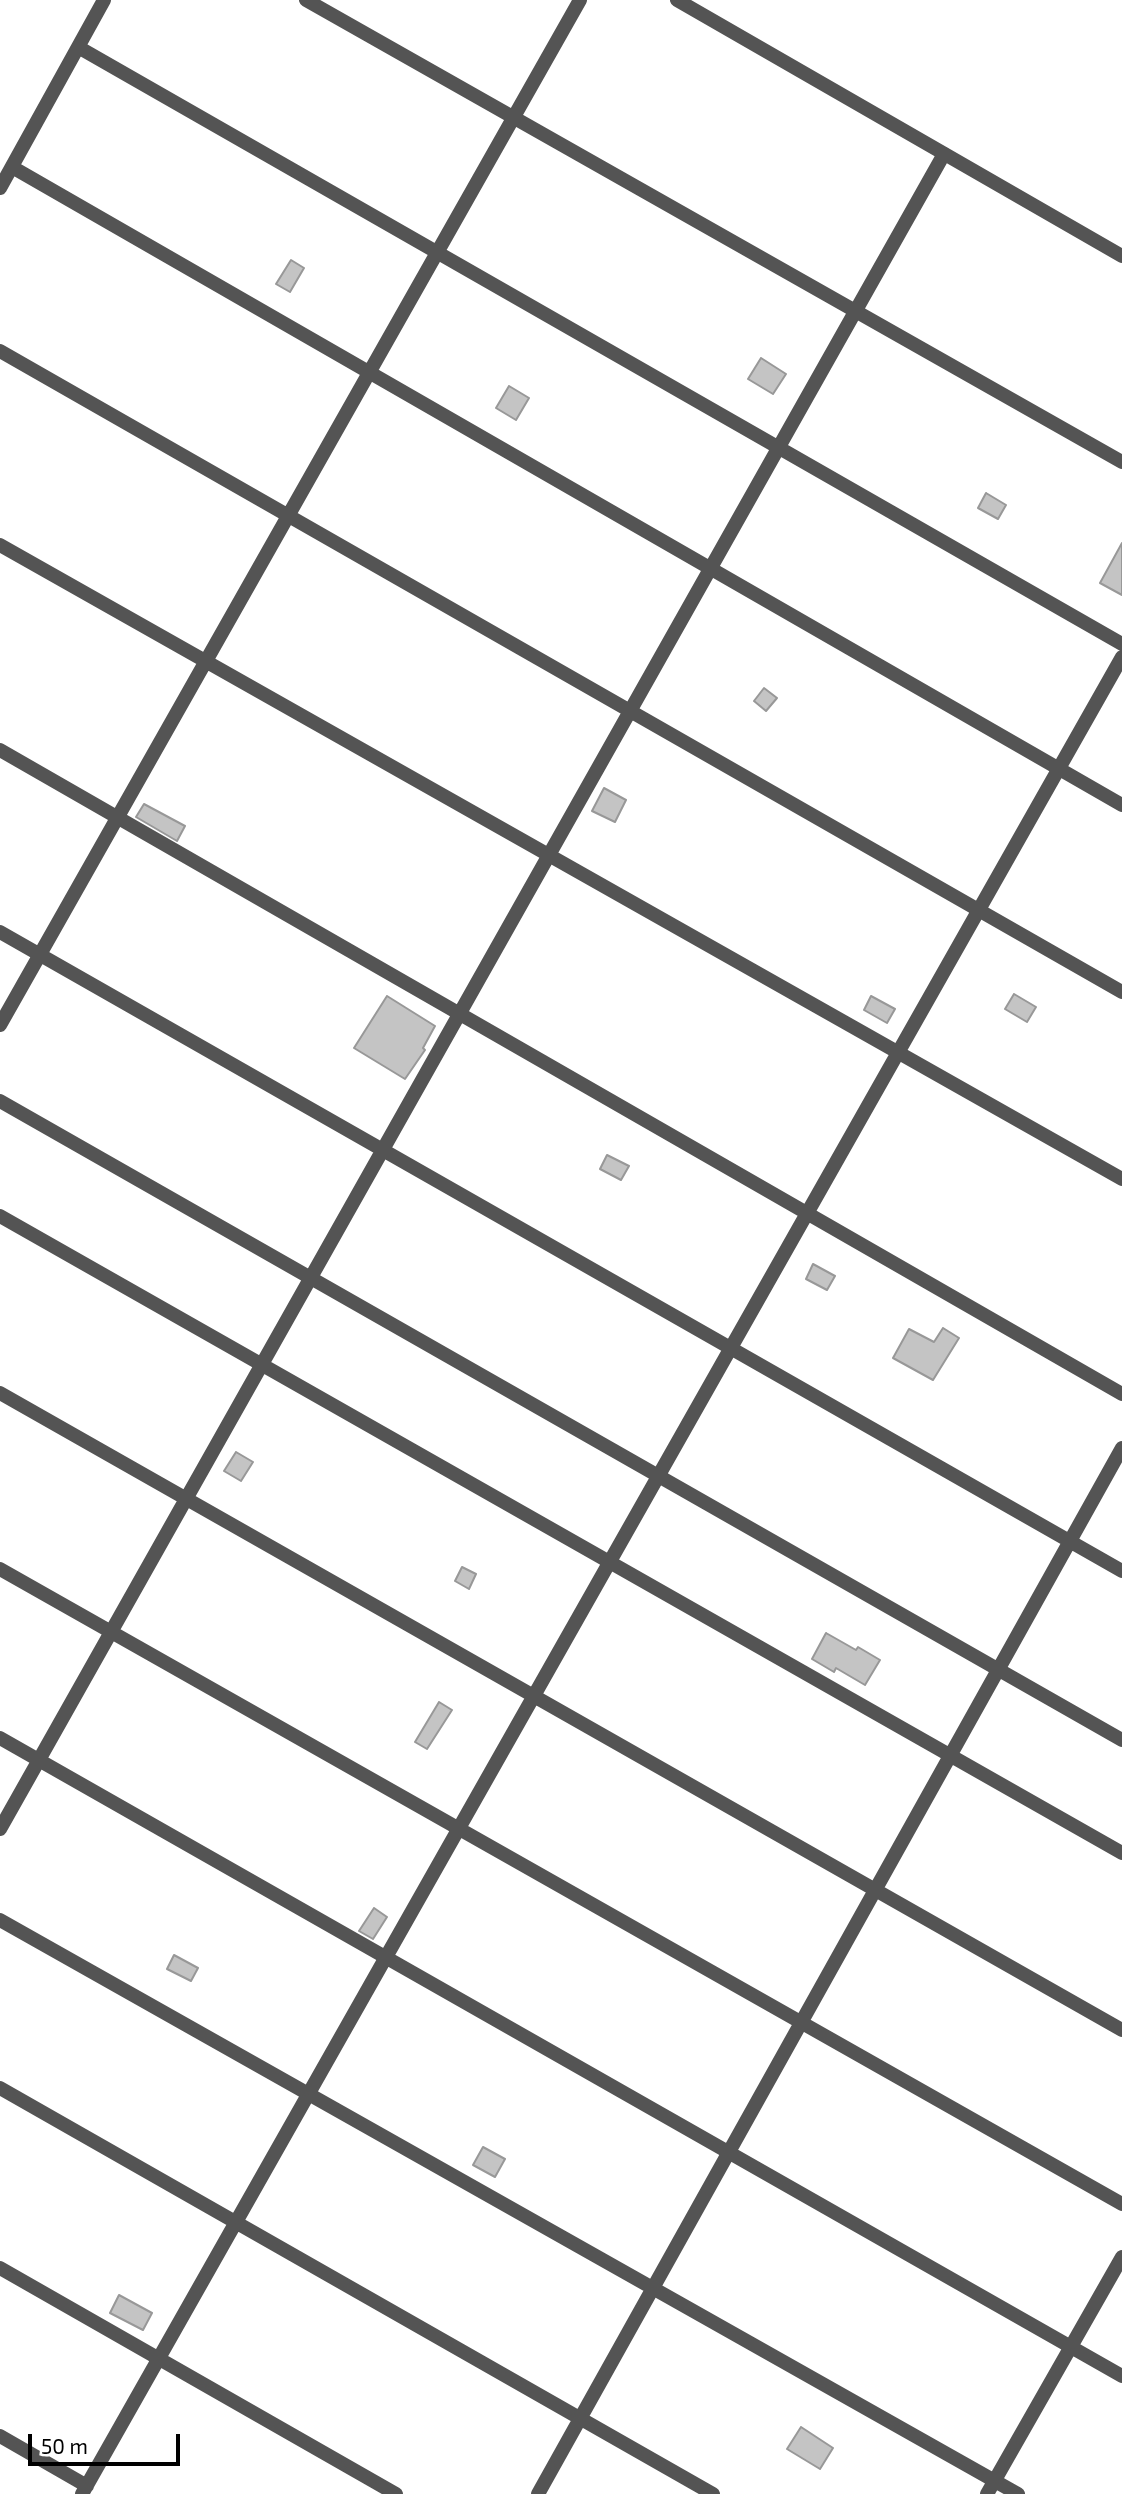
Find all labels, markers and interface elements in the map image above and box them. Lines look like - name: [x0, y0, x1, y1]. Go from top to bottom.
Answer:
- scale bar: [32, 2420, 184, 2464]
- text: 50 m: [41, 2433, 88, 2458]

